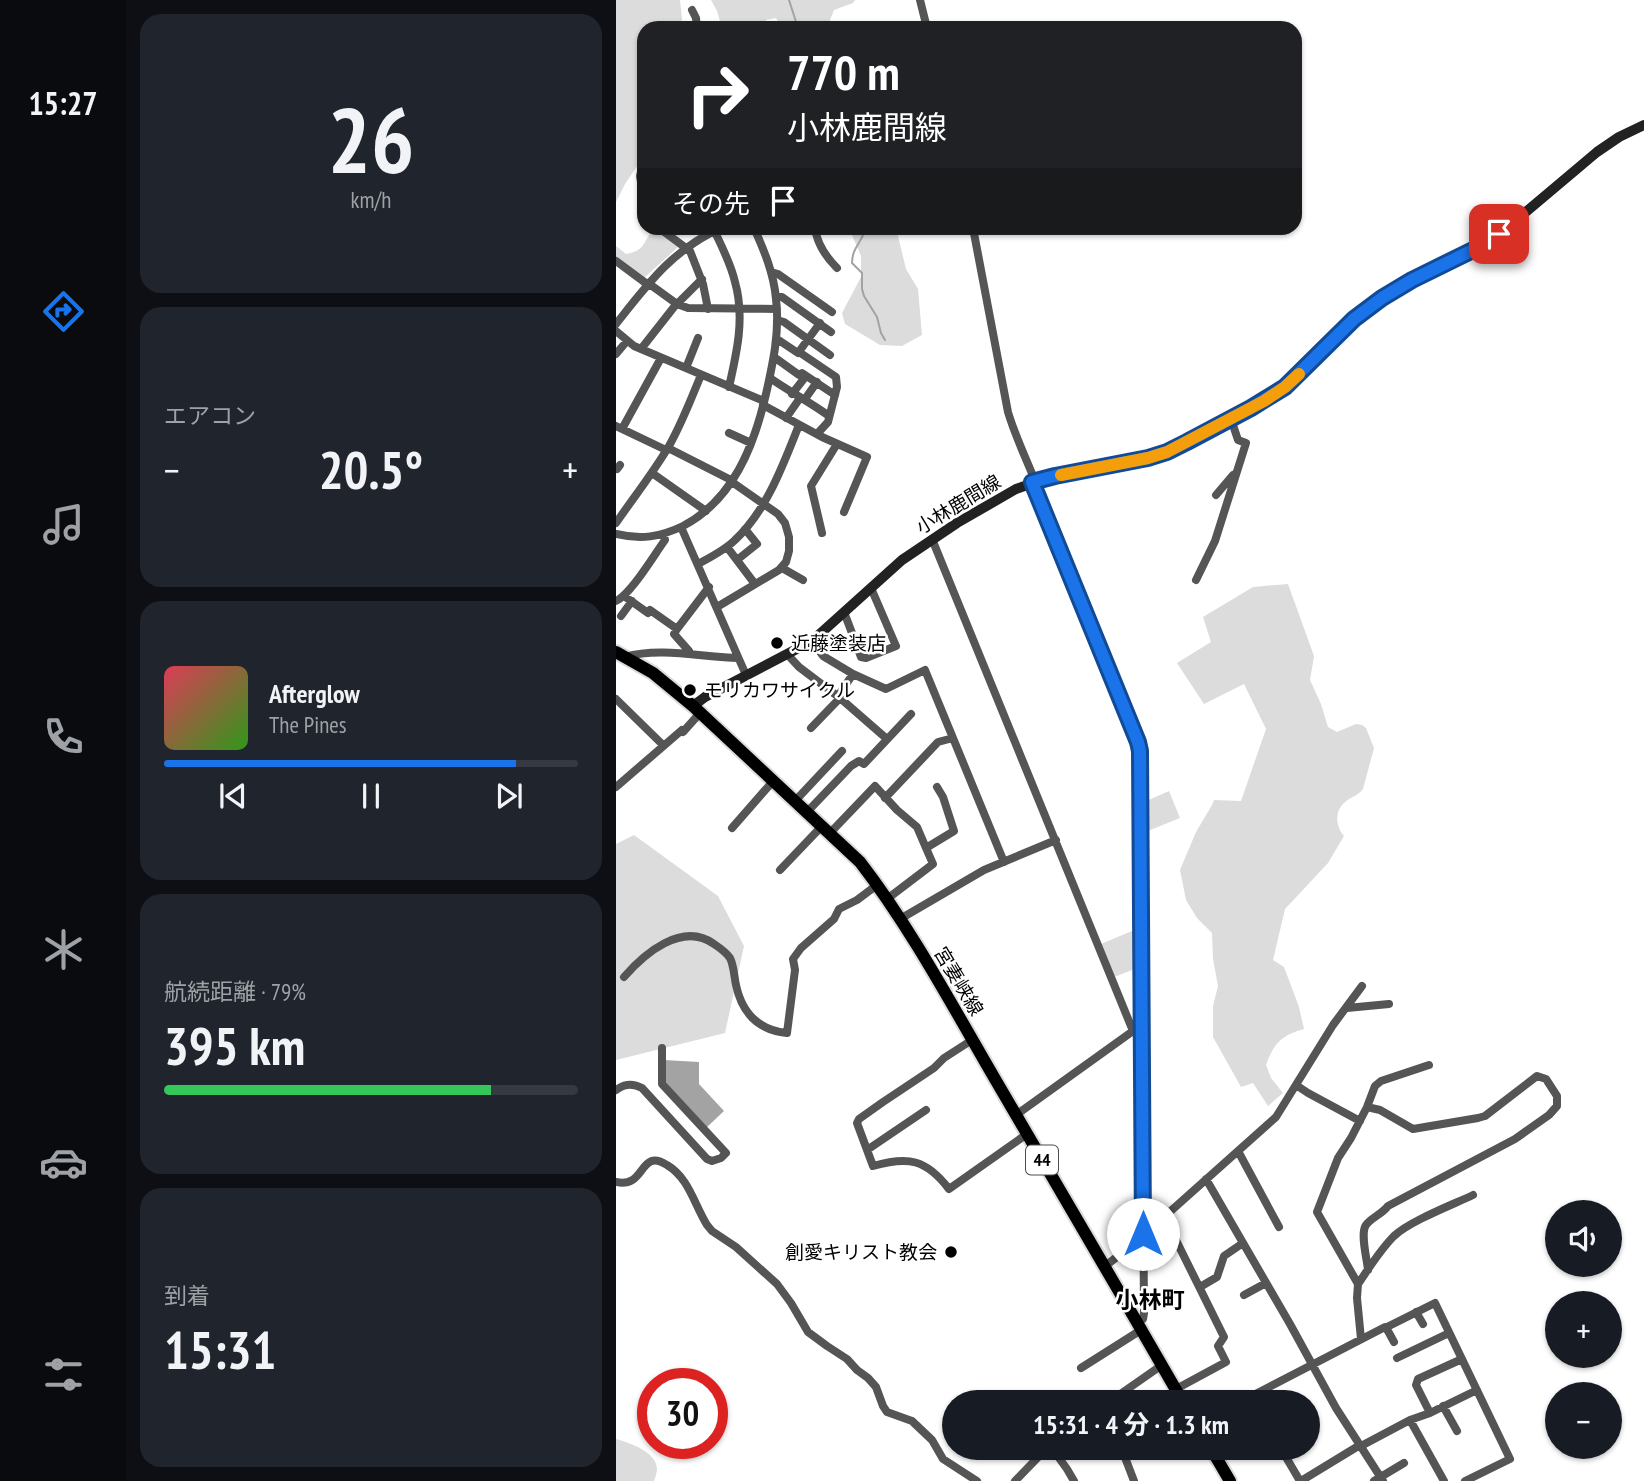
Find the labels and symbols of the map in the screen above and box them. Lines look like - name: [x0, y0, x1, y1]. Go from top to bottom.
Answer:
- pin: [1469, 204, 1529, 264]
- street label: 小林鹿間線: [911, 469, 1005, 539]
- place label: 近藤塗装店: [791, 631, 886, 655]
- marker: 近藤塗装店: [769, 635, 785, 651]
- place label: モリカワサイクル: [704, 678, 855, 702]
- marker: モリカワサイクル: [682, 682, 698, 698]
- street label: 宮妻峡線: [929, 942, 989, 1020]
- road number: 44: [1026, 1146, 1058, 1175]
- position arrow: [1106, 1197, 1180, 1271]
- place label: 創愛キリスト教会: [785, 1240, 937, 1264]
- marker: 創愛キリスト教会: [943, 1244, 959, 1260]
- district label: 小林町: [1116, 1285, 1185, 1314]
- speed limit sign: 30: [637, 1368, 728, 1459]

